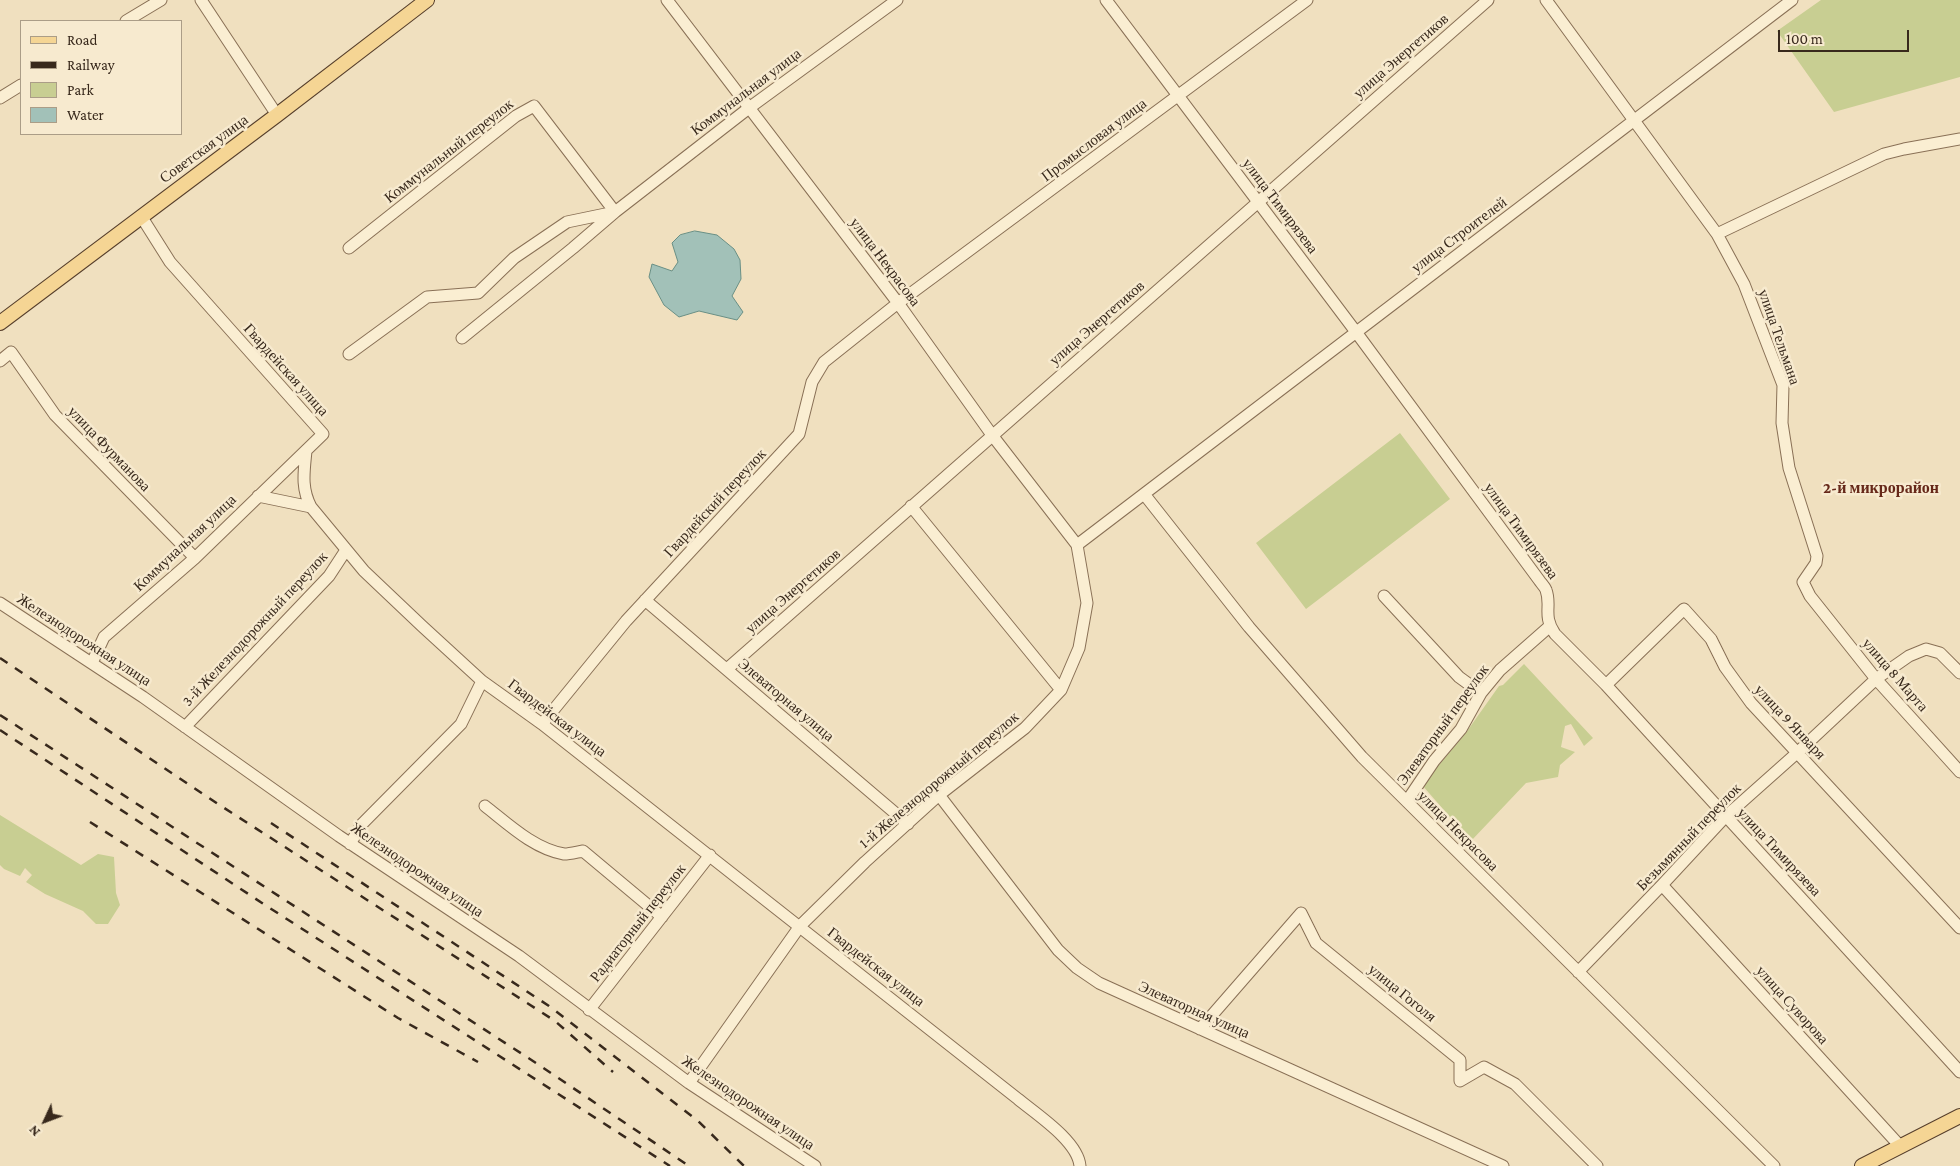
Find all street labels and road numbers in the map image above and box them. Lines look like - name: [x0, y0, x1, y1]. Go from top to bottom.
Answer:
- street label: улица Энергетиков: [1350, 10, 1452, 102]
- street label: Коммунальная улица: [687, 45, 805, 139]
- street label: Коммунальный переулок: [381, 95, 517, 207]
- street label: Промысловая улица: [1038, 95, 1150, 185]
- street label: Советская улица: [156, 111, 252, 187]
- street label: улица Тимирязева: [1238, 155, 1322, 257]
- street label: улица Строителей: [1408, 193, 1510, 277]
- street label: улица Некрасова: [846, 214, 924, 310]
- street label: улица Энергетиков: [1046, 277, 1148, 369]
- street label: улица Тельмана: [1754, 287, 1804, 387]
- street label: Гвардейская улица: [240, 320, 332, 420]
- street label: улица Фурманова: [64, 403, 154, 495]
- street label: Гвардейский переулок: [660, 445, 770, 561]
- street label: улица Тимирязева: [1480, 479, 1562, 583]
- street label: Коммунальная улица: [130, 491, 240, 595]
- street label: улица Энергетиков: [742, 545, 844, 637]
- street label: 3-й Железнодорожный переулок: [179, 548, 331, 710]
- street label: Железнодорожная улица: [14, 590, 154, 690]
- street label: улица 8 Марта: [1858, 635, 1932, 715]
- street label: Элеваторная улица: [734, 655, 838, 745]
- street label: Элеваторный переулок: [1393, 661, 1493, 789]
- street label: Гвардейская улица: [504, 675, 610, 761]
- street label: улица 9 Января: [1751, 681, 1829, 763]
- street label: 1-й Железнодорожный переулок: [856, 708, 1022, 852]
- street label: Безымянный переулок: [1633, 780, 1745, 894]
- street label: улица Некрасова: [1414, 787, 1502, 875]
- street label: улица Тимирязева: [1733, 804, 1825, 900]
- street label: Железнодорожная улица: [347, 819, 487, 921]
- street label: Радиаторный переулок: [586, 860, 690, 986]
- street label: Гвардейская улица: [824, 923, 928, 1011]
- street label: улица Гоголя: [1364, 960, 1440, 1026]
- street label: улица Суворова: [1752, 962, 1832, 1048]
- street label: Элеваторная улица: [1136, 977, 1252, 1043]
- street label: Железнодорожная улица: [678, 1052, 818, 1154]

